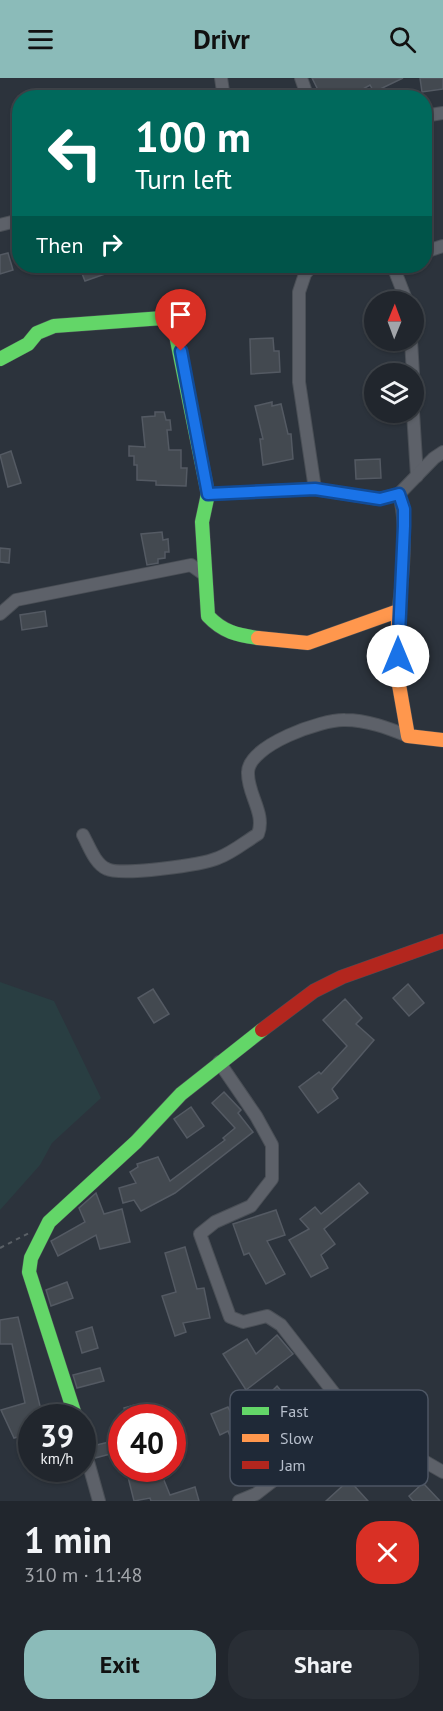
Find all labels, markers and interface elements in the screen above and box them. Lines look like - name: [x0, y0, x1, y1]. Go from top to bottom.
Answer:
- text: Drivr: [193, 22, 250, 56]
- icon: menu: [24, 23, 57, 56]
- icon: search: [386, 23, 419, 56]
- text: 100 m: [135, 109, 251, 164]
- icon: left: [36, 114, 114, 192]
- text: Turn left: [135, 162, 232, 196]
- icon: right: [95, 228, 128, 261]
- text: Then: [36, 231, 83, 259]
- pin: [155, 289, 206, 351]
- north arrow: [364, 291, 424, 351]
- map controls: [364, 291, 424, 423]
- icon: arrive: [164, 298, 197, 331]
- button: layers: [364, 363, 424, 423]
- position arrow: [366, 624, 430, 688]
- legend: [230, 1390, 428, 1486]
- text: Fast: [280, 1401, 309, 1421]
- speed limit sign: 40: [108, 1404, 186, 1482]
- text: 39: [40, 1416, 74, 1455]
- text: Slow: [280, 1428, 314, 1448]
- text: km/h: [41, 1449, 73, 1468]
- text: Jam: [279, 1455, 306, 1475]
- text: 1 min: [24, 1516, 112, 1563]
- button: close: [356, 1521, 419, 1584]
- text: 310 m · 11:48: [24, 1562, 142, 1588]
- button: Exit: [24, 1630, 216, 1699]
- button: Share: [228, 1630, 419, 1699]

